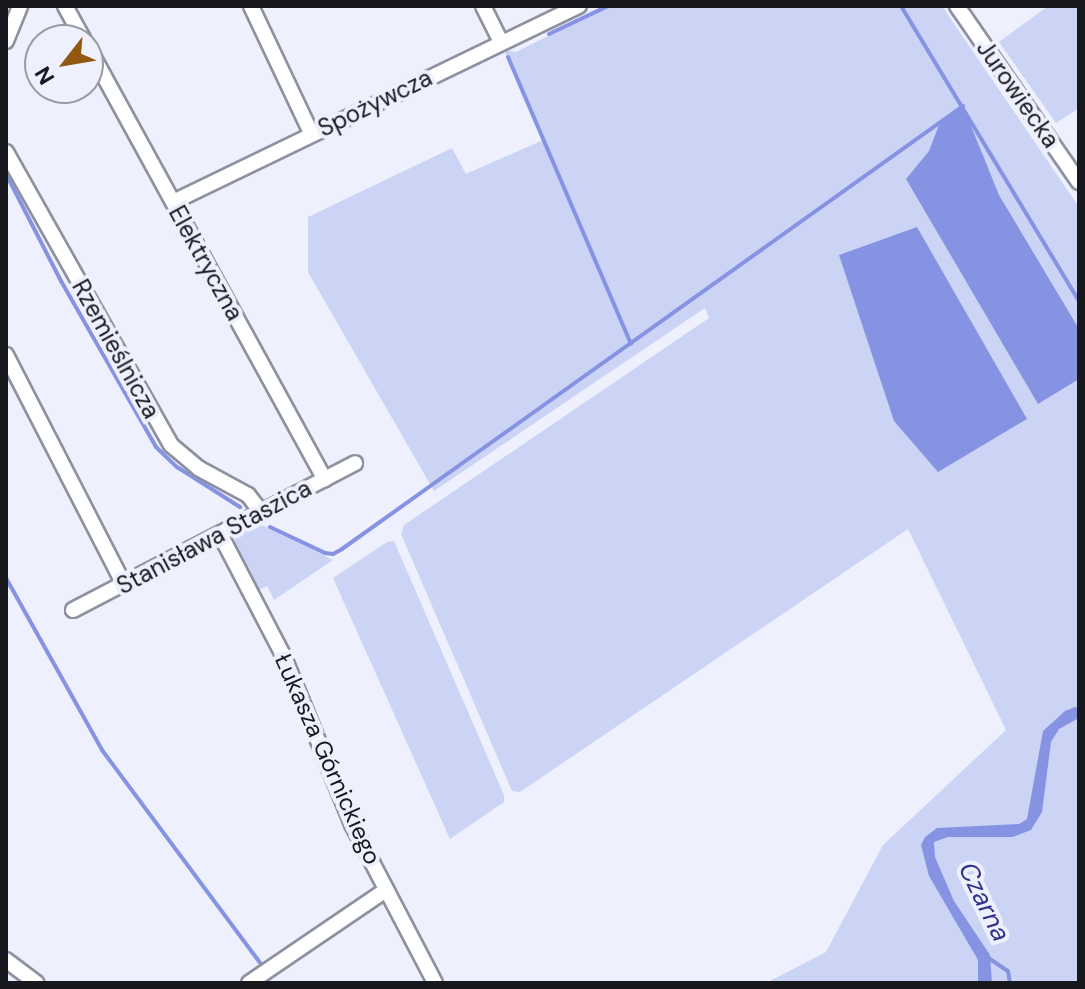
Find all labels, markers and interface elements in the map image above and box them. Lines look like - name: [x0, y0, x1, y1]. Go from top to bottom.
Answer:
- north arrow: [24, 24, 104, 104]
- street label: Jurowiecka: [971, 35, 1065, 153]
- text: N: [28, 61, 61, 90]
- street label: Spożywcza: [313, 63, 437, 143]
- street label: Elektryczna: [163, 201, 249, 325]
- street label: Rzemieślnicza: [66, 275, 166, 423]
- street label: Stanisława Staszica: [112, 474, 316, 600]
- street label: Łukasza Górnickiego: [269, 649, 387, 869]
- water label: Czarna: [952, 857, 1016, 947]

